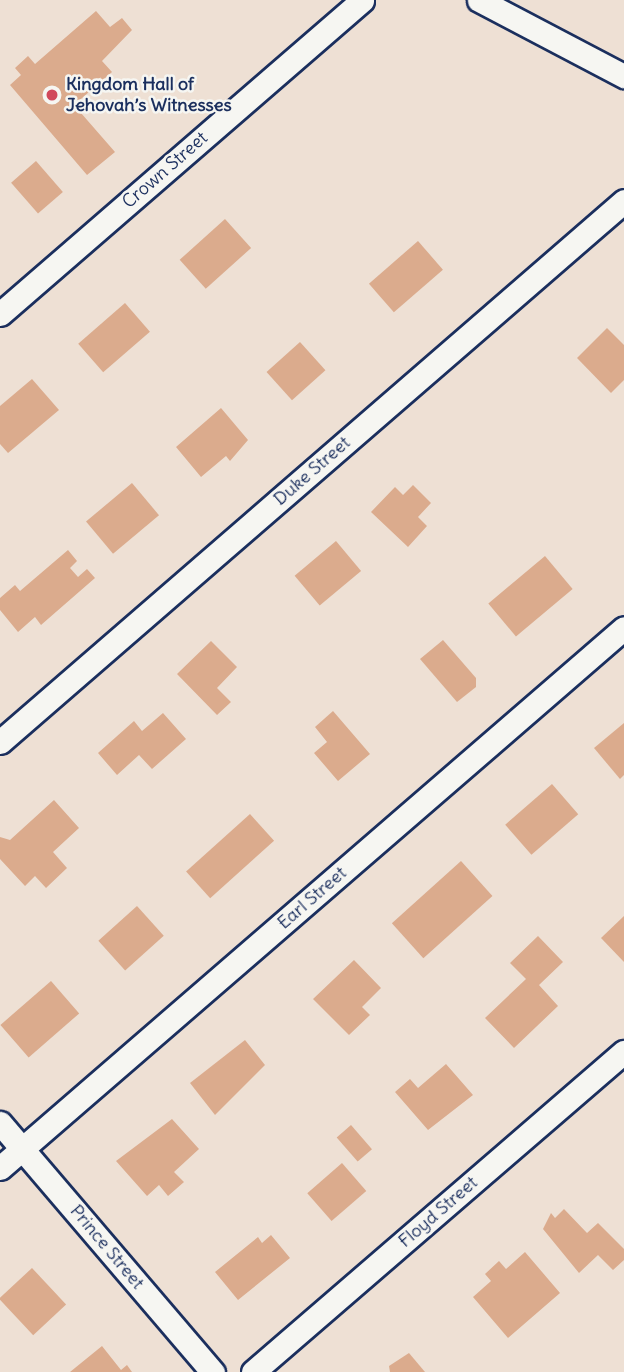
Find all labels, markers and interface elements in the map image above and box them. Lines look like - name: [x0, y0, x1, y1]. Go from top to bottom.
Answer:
- place label: Kingdom Hall of Jehovah’s Witnesses: [66, 74, 232, 116]
- marker: Kingdom Hall of Jehovah’s Witnesses: [44, 87, 60, 103]
- street label: Crown Street: [118, 127, 212, 213]
- street label: Duke Street: [269, 432, 355, 510]
- street label: Earl Street: [273, 862, 351, 934]
- street label: Floyd Street: [394, 1172, 482, 1252]
- street label: Prince Street: [65, 1200, 149, 1294]

